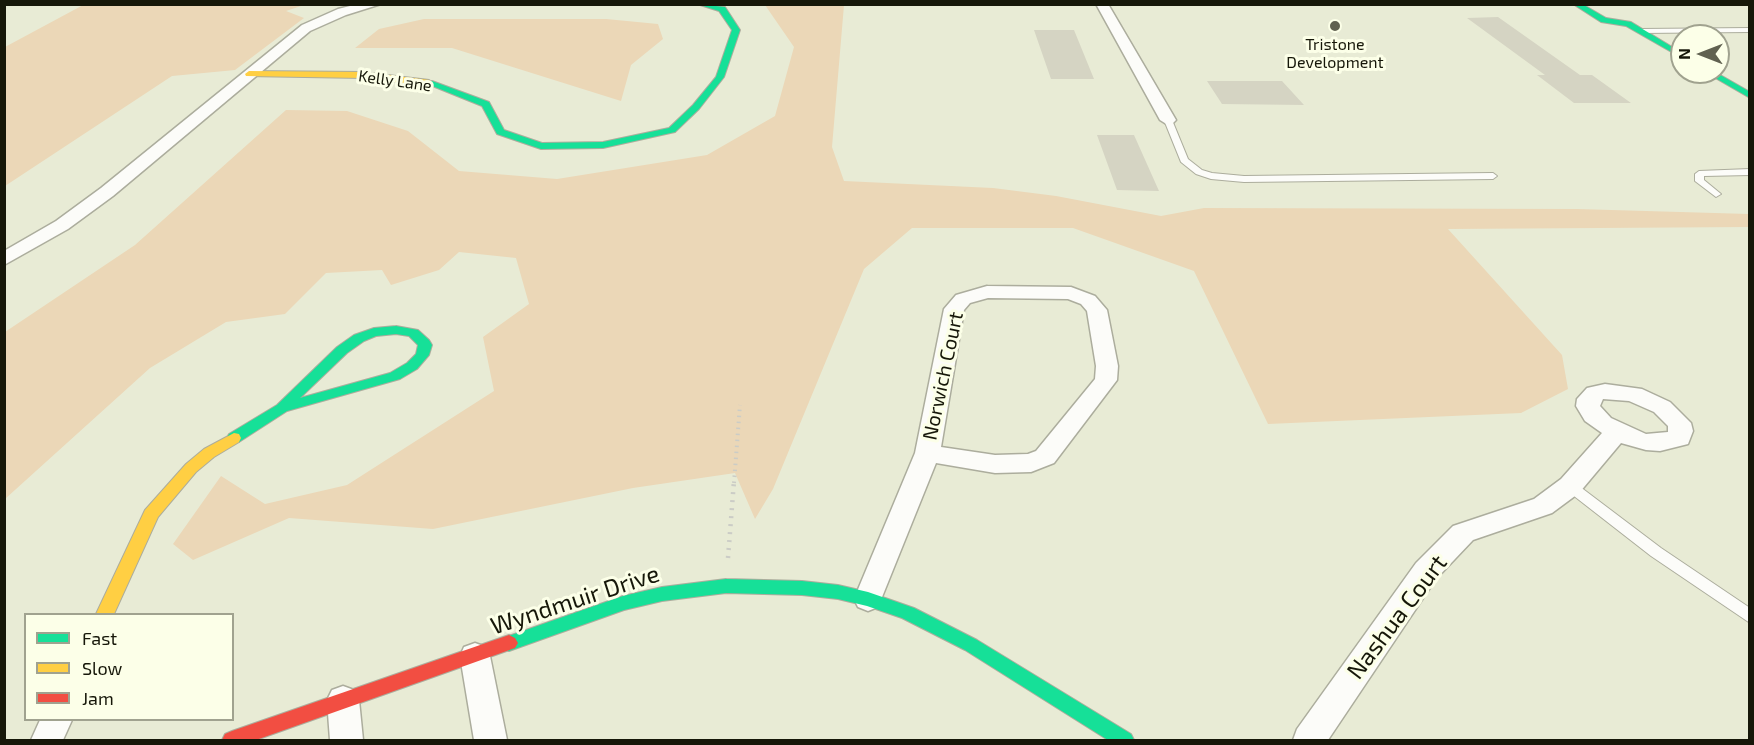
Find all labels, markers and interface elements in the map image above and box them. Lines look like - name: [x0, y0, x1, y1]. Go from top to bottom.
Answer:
- marker: Tristone Development: [1328, 19, 1342, 33]
- north arrow: [1670, 24, 1730, 84]
- place label: Tristone Development: [1286, 35, 1384, 73]
- text: N: [1674, 48, 1693, 60]
- street label: Kelly Lane: [357, 66, 433, 96]
- street label: Norwich Court: [918, 310, 968, 442]
- street label: Nashua Court: [1341, 549, 1453, 685]
- street label: Wyndmuir Drive: [487, 559, 663, 641]
- legend: [24, 613, 234, 721]
- text: Fast: [82, 627, 117, 649]
- text: Slow: [82, 657, 122, 679]
- text: Jam: [82, 687, 114, 709]

